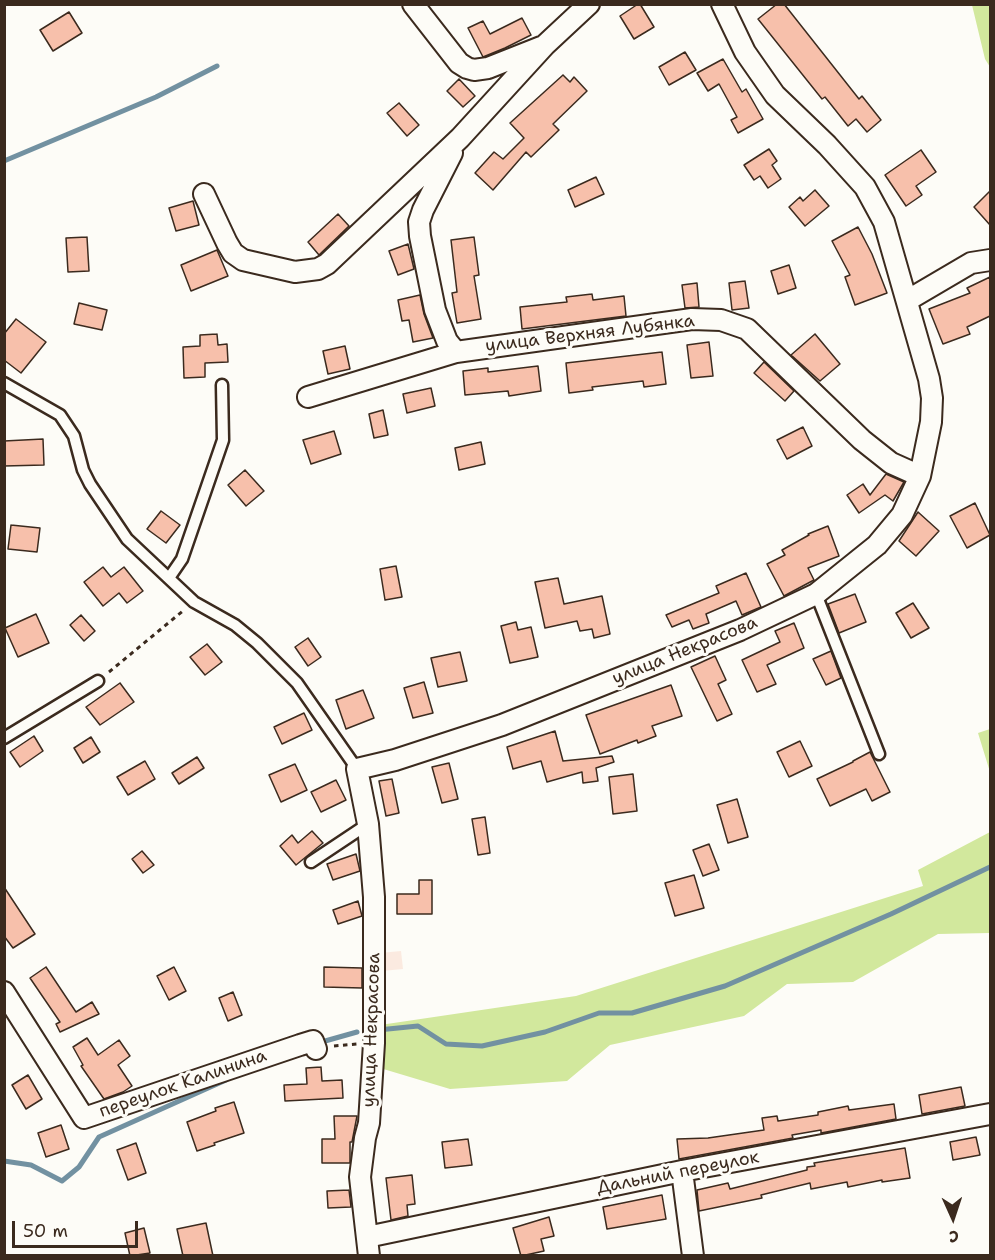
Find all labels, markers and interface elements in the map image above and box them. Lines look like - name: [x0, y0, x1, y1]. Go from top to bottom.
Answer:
- street label: улица Верхняя Лубянка: [484, 310, 696, 358]
- street label: улица Некрасова: [609, 612, 761, 690]
- street label: улица Некрасова: [359, 952, 385, 1108]
- street label: переулок Калинина: [97, 1045, 269, 1123]
- street label: Дальний переулок: [595, 1147, 761, 1199]
- north arrow: [923, 1188, 983, 1248]
- scale bar: [15, 1209, 141, 1247]
- text: 50 m: [23, 1219, 68, 1243]
- text: С: [949, 1226, 959, 1247]

